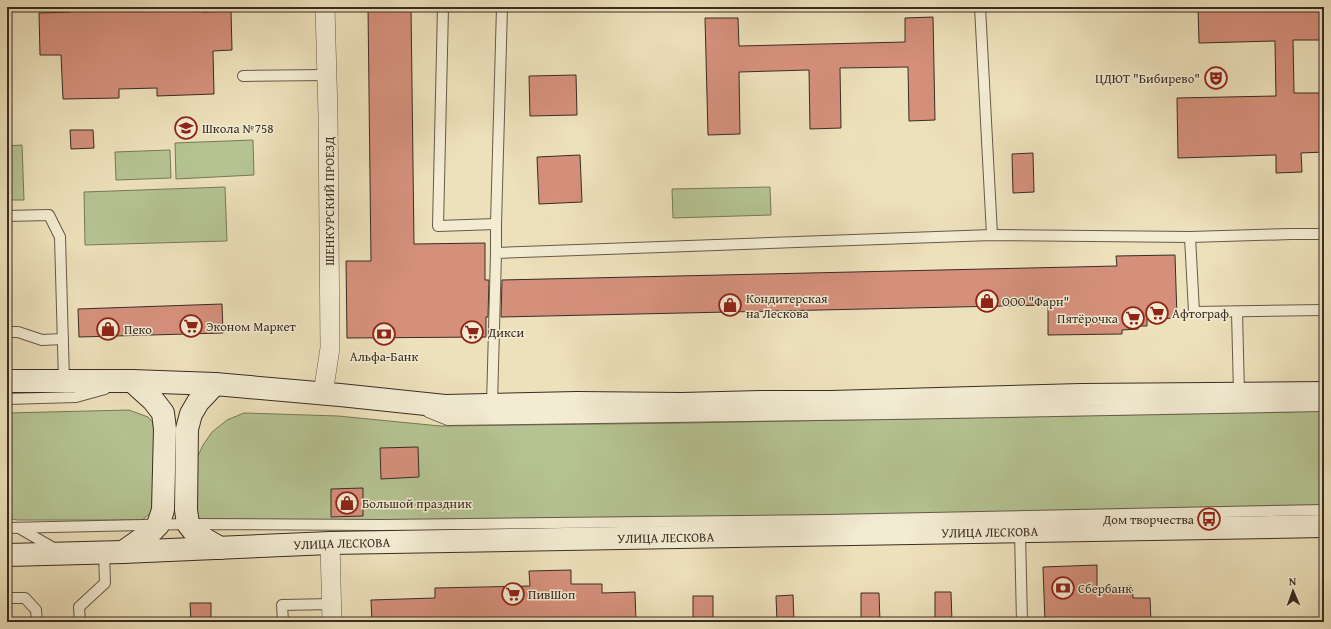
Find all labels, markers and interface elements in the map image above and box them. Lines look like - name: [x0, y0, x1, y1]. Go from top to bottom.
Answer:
- theatre icon: ЦДЮТ "Бибирево": [1203, 65, 1229, 91]
- place label: ЦДЮТ "Бибирево": [1095, 69, 1200, 88]
- school or university icon: Школа №758: [173, 115, 199, 141]
- place label: Школа №758: [202, 119, 274, 138]
- street label: ШЕНКУРСКИЙ ПРОЕЗД: [320, 136, 339, 266]
- shop icon: ООО "Фарн": [974, 288, 1000, 314]
- place label: Кондитерская на Лескова: [746, 289, 828, 323]
- shop icon: Кондитерская на Лескова: [717, 292, 743, 318]
- place label: ООО "Фарн": [1002, 292, 1069, 311]
- supermarket icon: Афтограф: [1144, 300, 1170, 326]
- place label: Афтограф: [1172, 304, 1229, 323]
- supermarket icon: Пятёрочка: [1120, 305, 1146, 331]
- place label: Пятёрочка: [1057, 309, 1119, 328]
- supermarket icon: Эконом Маркет: [178, 313, 204, 339]
- shop icon: Пеко: [95, 316, 121, 342]
- place label: Эконом Маркет: [206, 317, 297, 336]
- supermarket icon: Дикси: [459, 319, 485, 345]
- place label: Пеко: [124, 320, 152, 339]
- bank icon: Альфа-Банк: [371, 321, 397, 347]
- place label: Дикси: [487, 323, 525, 342]
- place label: Альфа-Банк: [350, 347, 418, 366]
- shop icon: Большой праздник: [334, 490, 360, 516]
- place label: Большой праздник: [362, 494, 472, 513]
- bus stop icon: Дом творчества: [1196, 506, 1222, 532]
- place label: Дом творчества: [1102, 510, 1195, 529]
- street label: УЛИЦА ЛЕСКОВА: [941, 521, 1039, 542]
- street label: УЛИЦА ЛЕСКОВА: [617, 527, 715, 548]
- street label: УЛИЦА ЛЕСКОВА: [293, 532, 391, 554]
- north arrow: [1273, 571, 1313, 611]
- text: N: [1289, 573, 1297, 589]
- bank icon: Сбербанк: [1050, 575, 1076, 601]
- place label: Сбербанк: [1078, 579, 1132, 598]
- supermarket icon: ПивШоп: [500, 581, 526, 607]
- place label: ПивШоп: [528, 585, 575, 604]

